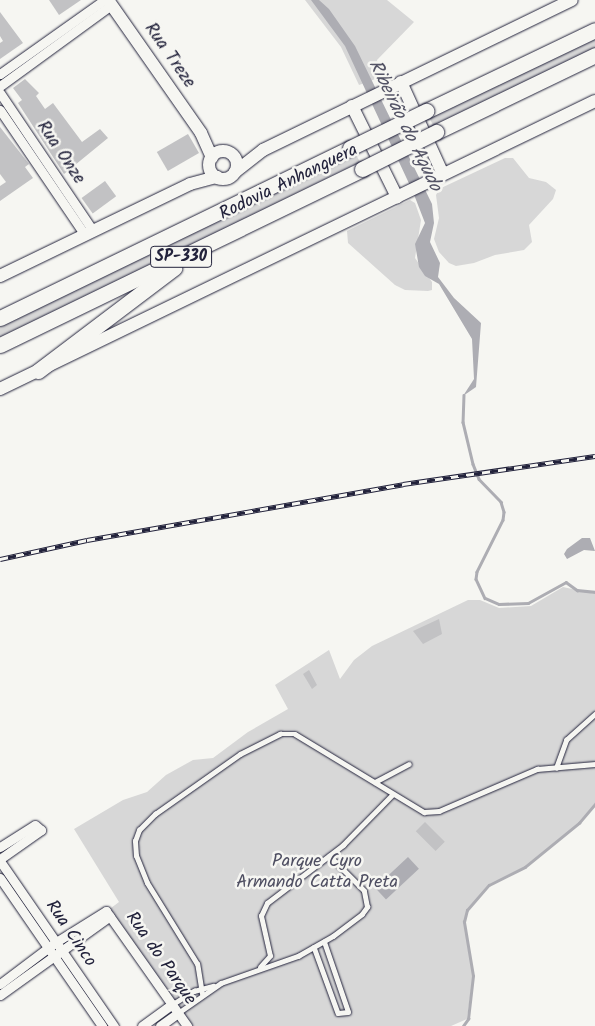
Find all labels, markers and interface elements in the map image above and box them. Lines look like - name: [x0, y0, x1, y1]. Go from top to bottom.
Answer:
- street label: Rua Treze: [139, 19, 199, 93]
- water label: Ribeirão do Agudo: [362, 56, 446, 196]
- street label: Rua Onze: [31, 117, 89, 189]
- street label: Rodovia Anhanguera: [216, 140, 362, 226]
- road number: SP-330: [150, 243, 212, 270]
- park label: Parque Cyro Armando Catta Preta: [236, 852, 398, 894]
- street label: Rua Cinco: [40, 897, 100, 971]
- street label: Rua do Parque: [120, 908, 200, 1010]

